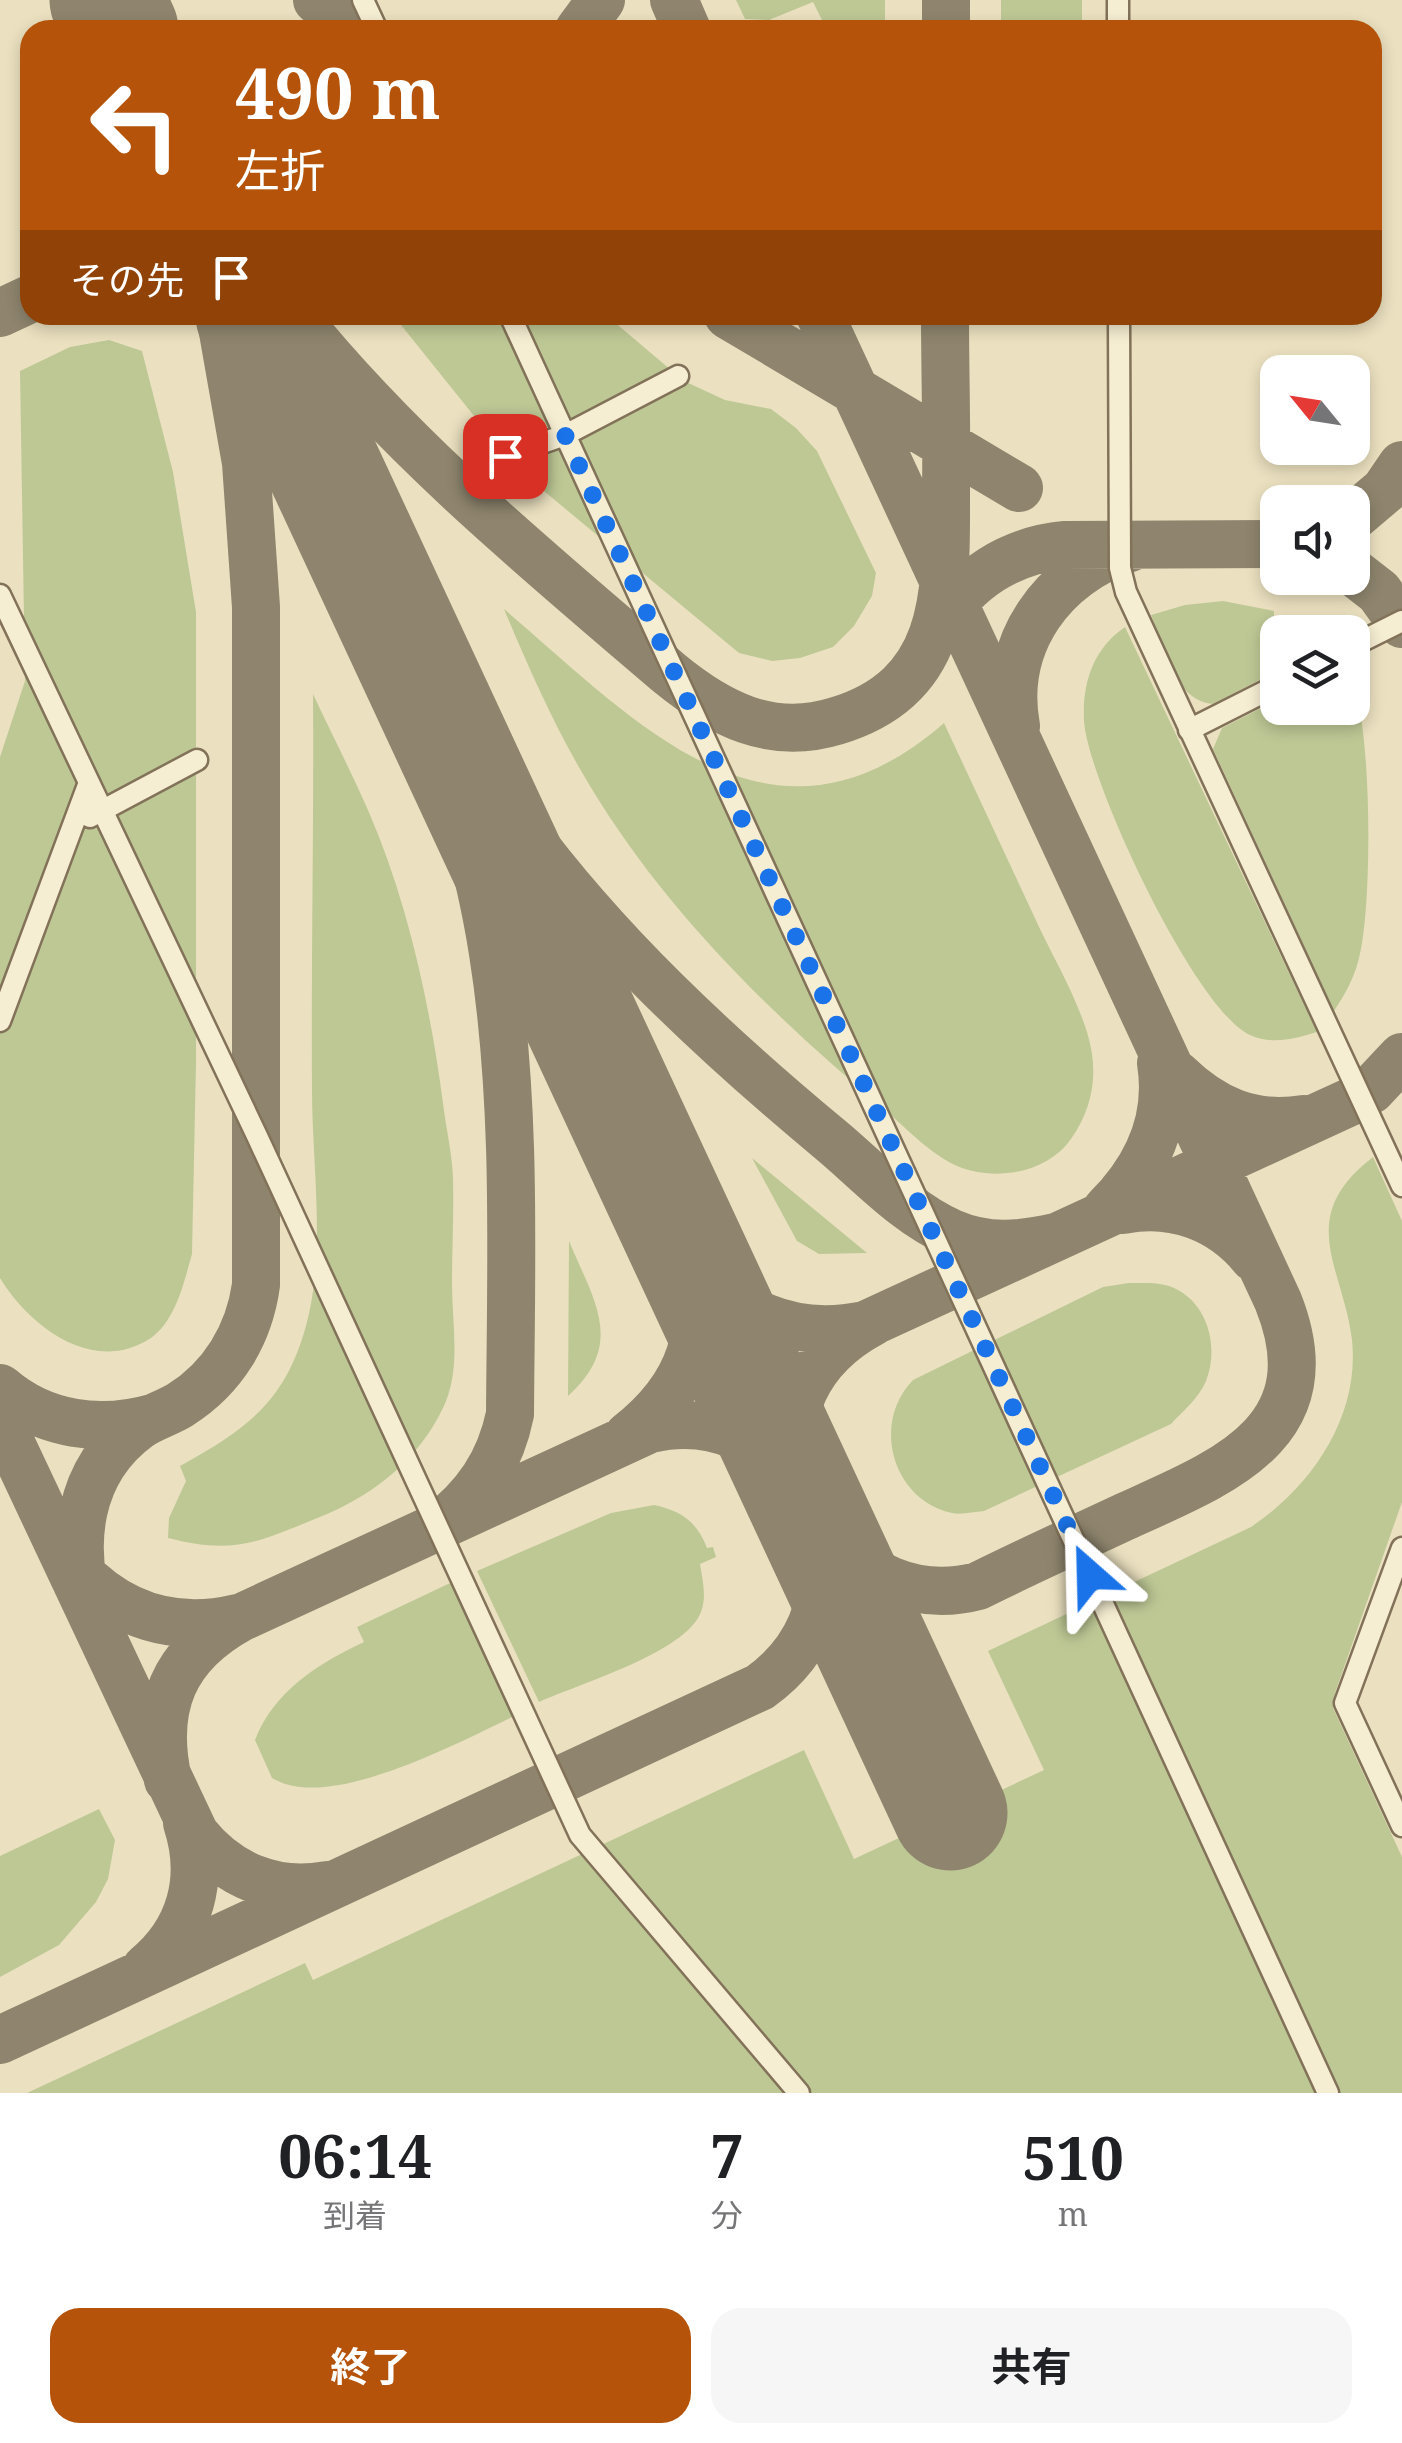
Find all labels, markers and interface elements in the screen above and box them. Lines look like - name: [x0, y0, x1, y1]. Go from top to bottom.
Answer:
- text: 490 m: [235, 44, 441, 140]
- icon: left: [70, 60, 200, 190]
- text: 左折: [235, 139, 325, 200]
- icon: arrive: [204, 250, 259, 305]
- text: その先: [70, 253, 184, 305]
- north arrow: [1260, 355, 1370, 465]
- map controls: [1260, 355, 1370, 725]
- pin: [463, 414, 548, 499]
- icon: arrive: [478, 429, 533, 484]
- button: sound: [1260, 485, 1370, 595]
- button: layers: [1260, 615, 1370, 725]
- position arrow: [1038, 1523, 1142, 1627]
- text: 06:14: [278, 2114, 432, 2196]
- text: 7: [710, 2114, 744, 2196]
- text: 510: [1022, 2116, 1124, 2198]
- text: m: [1058, 2192, 1088, 2235]
- text: 到着: [323, 2193, 387, 2236]
- text: 分: [711, 2193, 743, 2236]
- button: 終了: [50, 2308, 691, 2423]
- button: 共有: [711, 2308, 1352, 2423]

